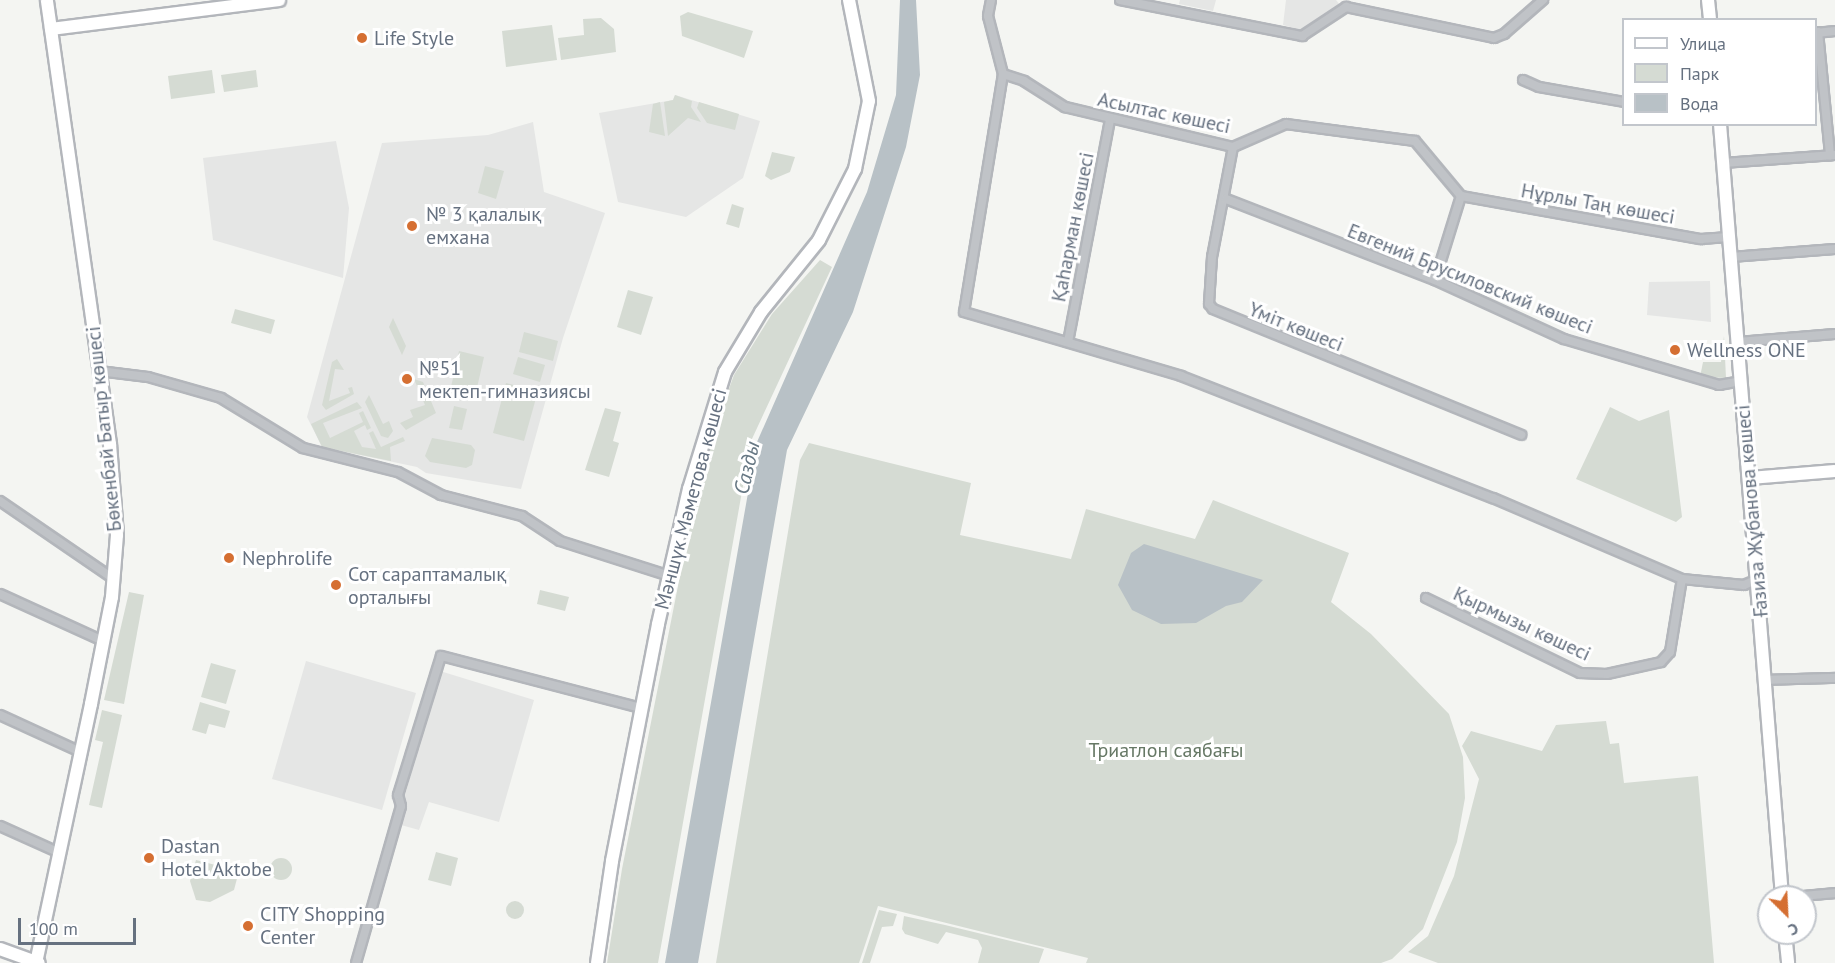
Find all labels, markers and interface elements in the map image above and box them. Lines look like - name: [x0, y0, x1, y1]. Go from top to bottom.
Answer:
- legend: [1622, 18, 1817, 126]
- place label: Life Style: [374, 26, 454, 50]
- marker: Life Style: [355, 31, 369, 45]
- text: Улица: [1680, 32, 1726, 55]
- text: Парк: [1680, 62, 1719, 85]
- street label: Асылтас көшесі: [1095, 87, 1233, 139]
- text: Вода: [1680, 92, 1719, 115]
- street label: Қаһарман көшесі: [1047, 150, 1099, 304]
- street label: Нұрлы Таң көшесі: [1519, 179, 1677, 229]
- place label: № 3 қалалық емхана: [426, 202, 541, 249]
- marker: № 3 қалалық емхана: [403, 217, 421, 235]
- street label: Евгений Брусиловский көшесі: [1344, 219, 1596, 339]
- street label: Үміт көшесі: [1245, 297, 1347, 357]
- street label: Бөкенбай Батыр көшесі: [81, 325, 127, 533]
- place label: Wellness ONE: [1687, 338, 1806, 362]
- marker: Wellness ONE: [1668, 343, 1682, 357]
- place label: №51 мектеп-гимназиясы: [419, 356, 591, 403]
- marker: №51 мектеп-гимназиясы: [400, 372, 414, 386]
- street label: Мәншүк Мәметова көшесі: [650, 386, 732, 612]
- street label: Ғазиза Жұбанова көшесі: [1731, 404, 1773, 618]
- water label: Сазды: [729, 439, 765, 497]
- place label: Nephrolife: [242, 546, 332, 570]
- marker: Nephrolife: [220, 549, 238, 567]
- place label: Сот сараптамалық орталығы: [348, 562, 507, 609]
- marker: Сот сараптамалық орталығы: [329, 578, 343, 592]
- street label: Қырмызы көшесі: [1449, 582, 1595, 666]
- park label: Триатлон саябағы: [1089, 738, 1243, 762]
- place label: Dastan Hotel Aktobe: [161, 834, 273, 881]
- marker: Dastan Hotel Aktobe: [142, 851, 156, 865]
- north arrow: [1757, 885, 1817, 945]
- place label: CITY Shopping Center: [260, 903, 386, 950]
- scale bar: [21, 906, 140, 944]
- text: 100 m: [29, 917, 78, 940]
- marker: CITY Shopping Center: [241, 919, 255, 933]
- text: С: [1785, 919, 1802, 941]

